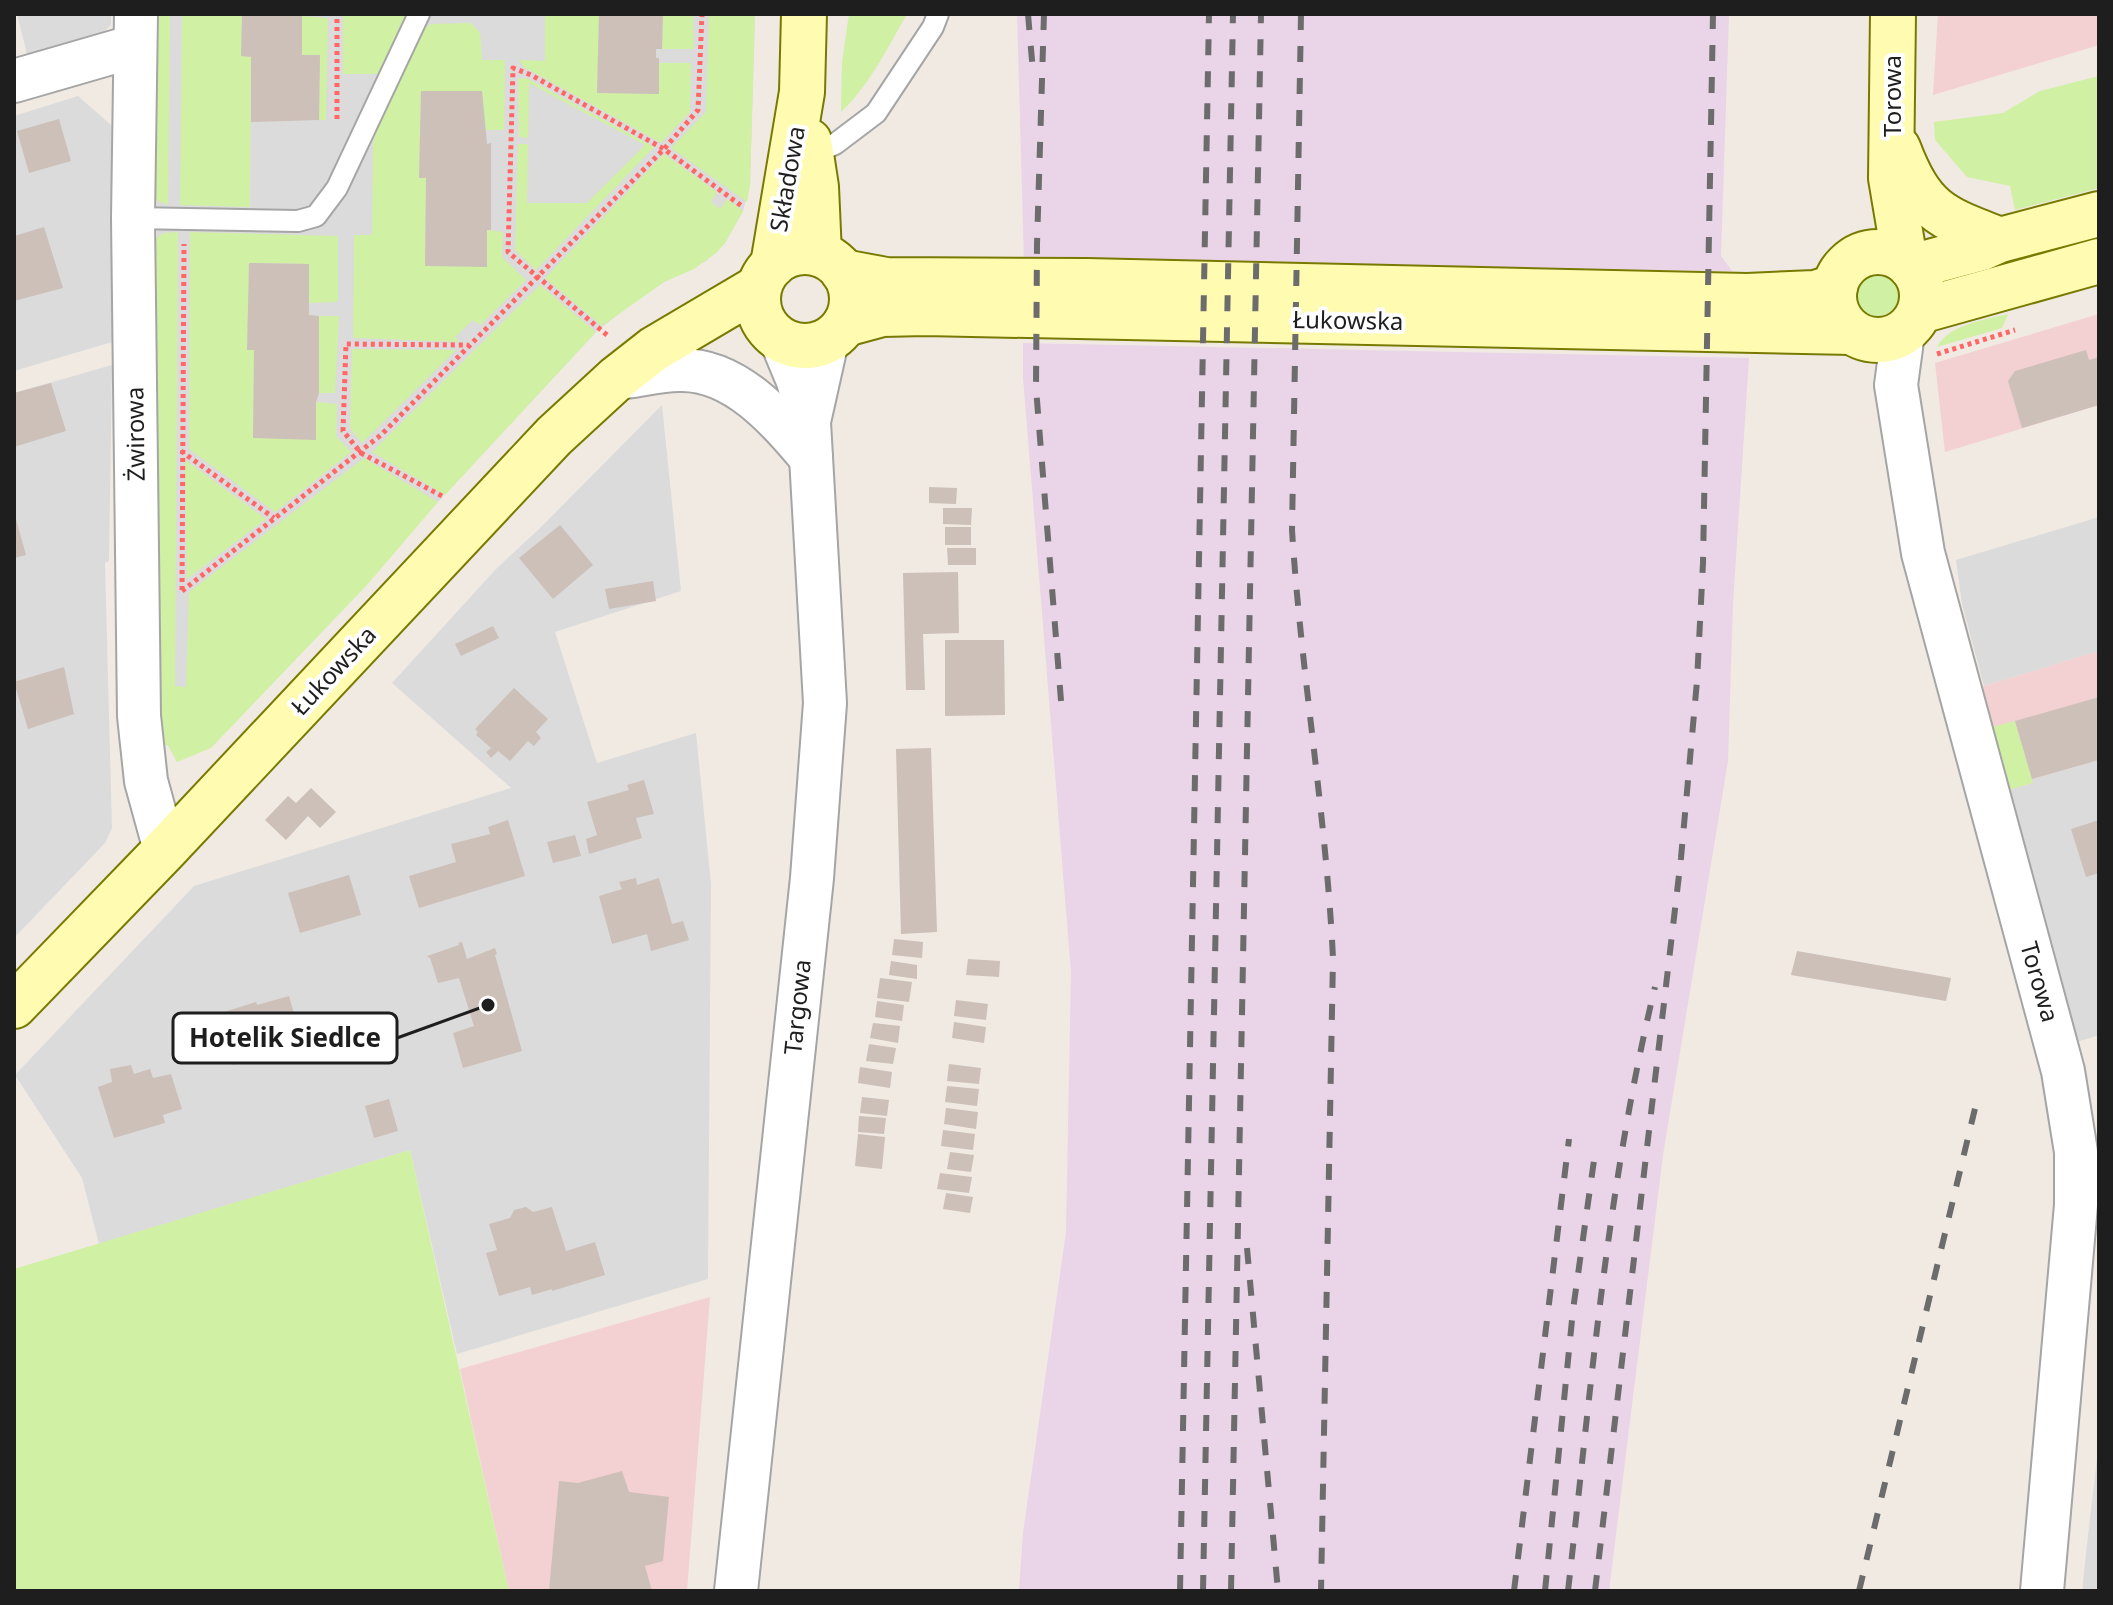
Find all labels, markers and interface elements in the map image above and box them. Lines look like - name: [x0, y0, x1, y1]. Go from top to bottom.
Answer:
- street label: Torowa: [1875, 55, 1908, 137]
- street label: Składowa: [761, 123, 812, 234]
- street label: Łukowska: [1292, 302, 1404, 337]
- street label: Żwirowa: [117, 386, 152, 482]
- street label: Łukowska: [283, 618, 383, 722]
- street label: Torowa: [2013, 938, 2068, 1026]
- street label: Targowa: [775, 958, 818, 1056]
- callout: Hotelik Siedlce: [173, 1013, 397, 1063]
- text: Hotelik Siedlce: [189, 1019, 381, 1055]

